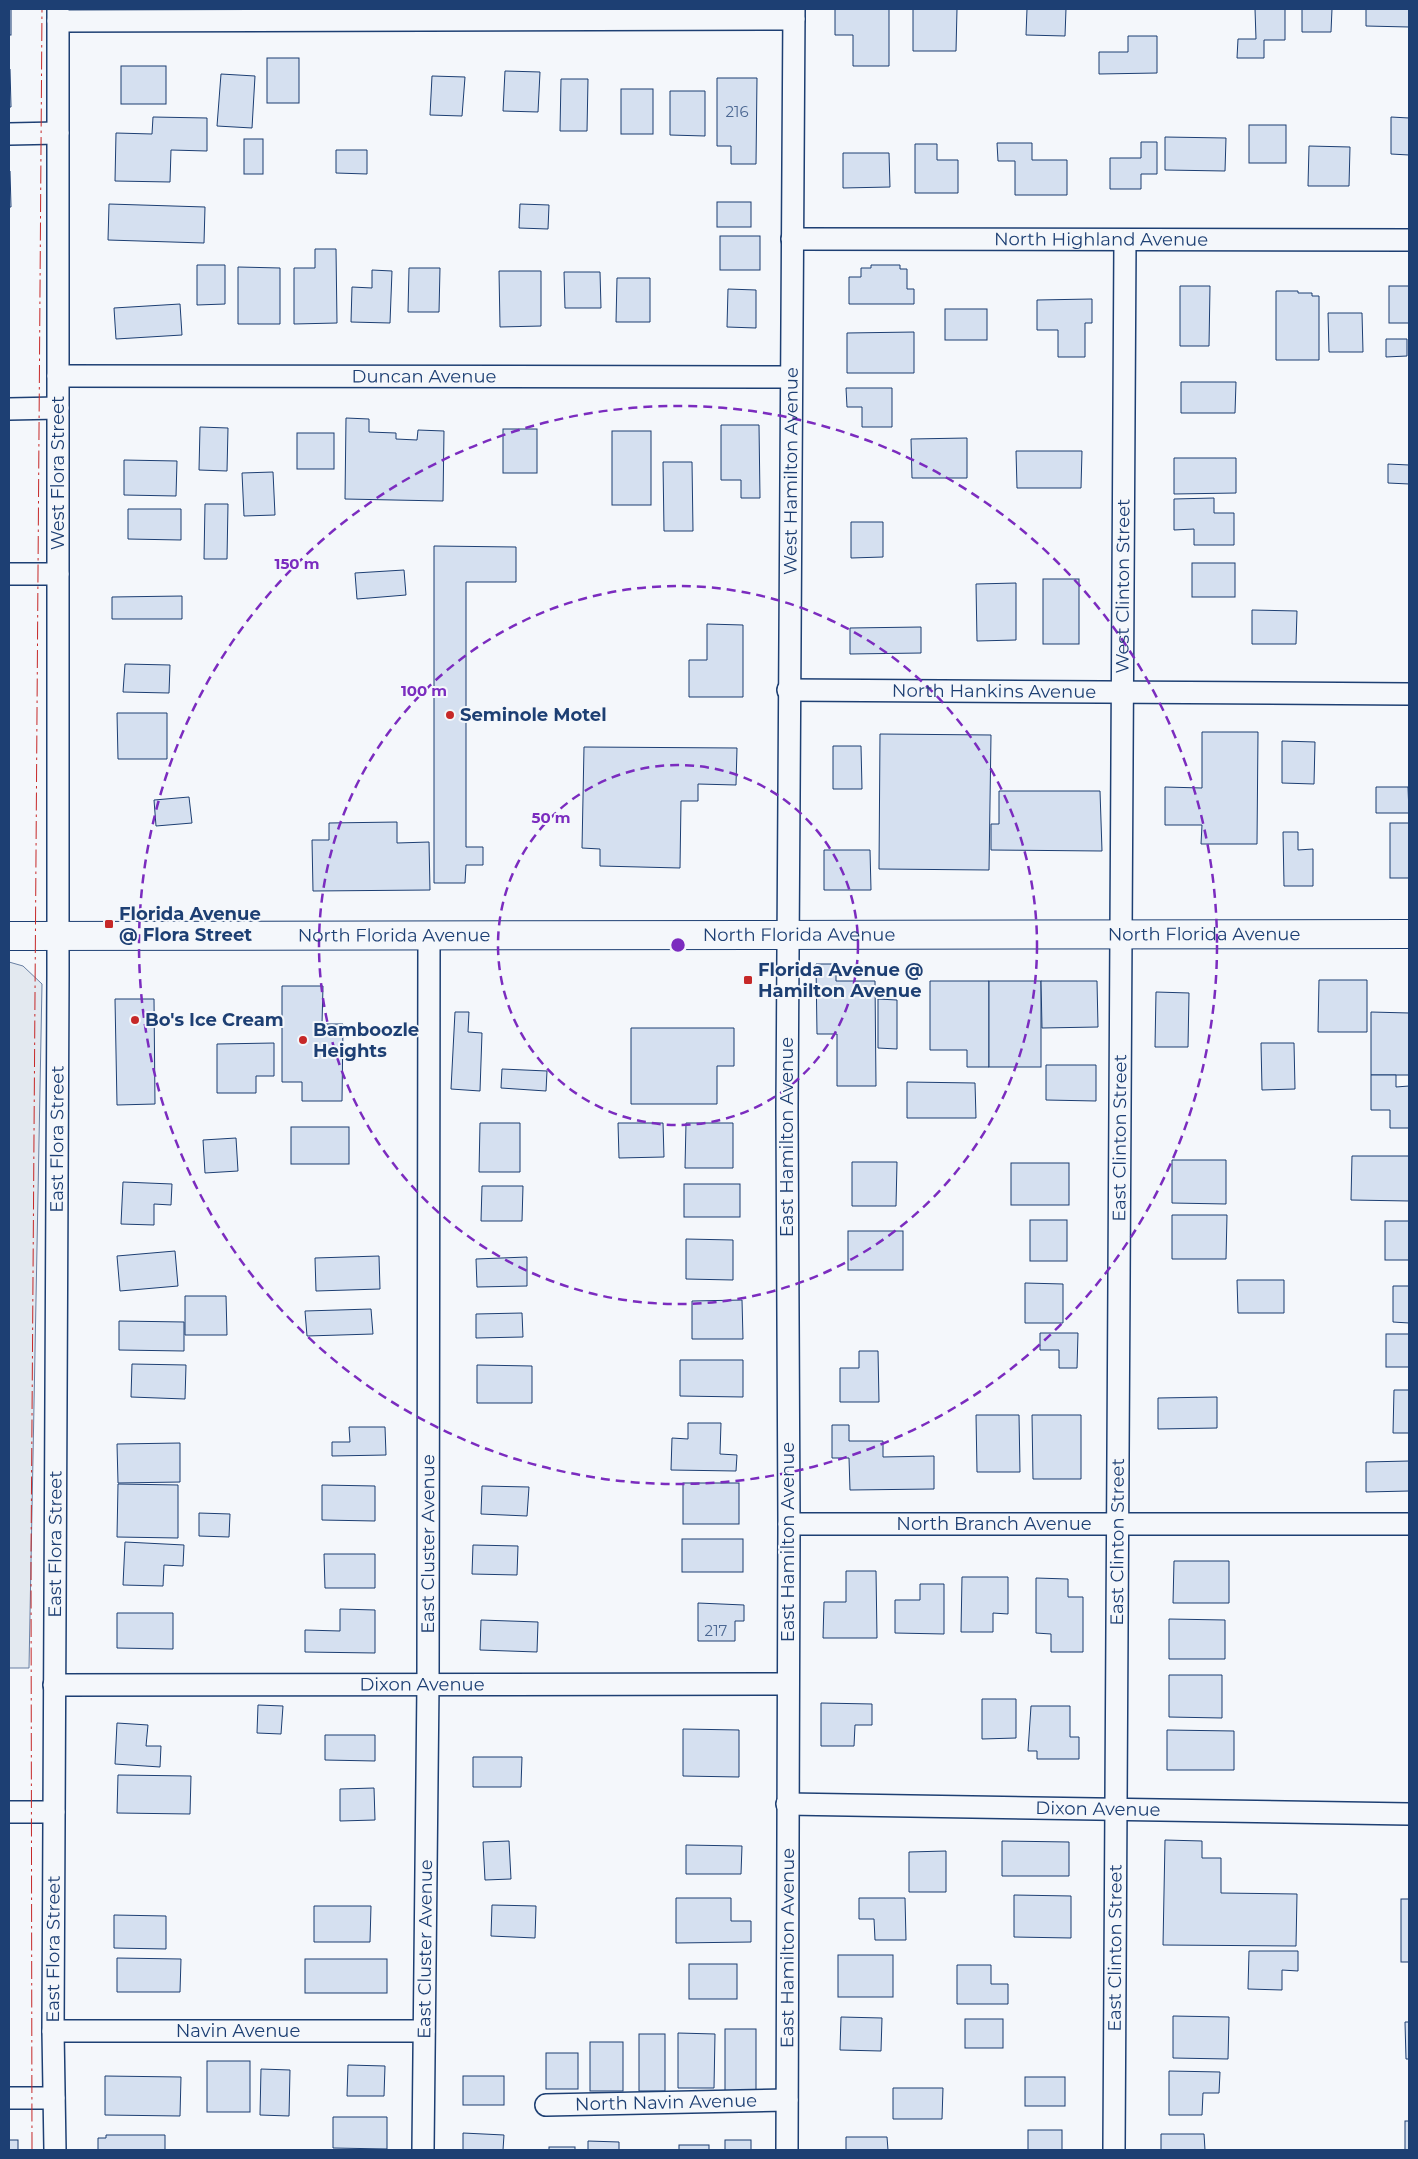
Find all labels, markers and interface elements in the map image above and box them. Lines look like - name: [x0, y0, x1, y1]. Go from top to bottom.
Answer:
- house number: 216: [725, 102, 749, 121]
- street label: North Highland Avenue: [994, 228, 1208, 251]
- street label: Duncan Avenue: [352, 365, 497, 388]
- street label: West Hamilton Avenue: [779, 367, 803, 575]
- street label: West Flora Street: [47, 396, 69, 550]
- street label: West Clinton Street: [1112, 498, 1135, 674]
- text: 150 m: [275, 554, 319, 573]
- street label: North Hankins Avenue: [892, 680, 1096, 703]
- text: 100 m: [401, 681, 447, 700]
- place label: Seminole Motel: [460, 704, 607, 726]
- marker: Seminole Motel: [444, 709, 456, 721]
- text: 50 m: [531, 808, 571, 827]
- place label: Florida Avenue @ Flora Street: [119, 903, 261, 946]
- marker: Florida Avenue @ Flora Street: [103, 918, 115, 930]
- street label: North Florida Avenue: [1108, 923, 1300, 945]
- street label: North Florida Avenue: [298, 924, 490, 947]
- street label: North Florida Avenue: [703, 924, 895, 946]
- centre of rings: [669, 936, 687, 954]
- place label: Florida Avenue @ Hamilton Avenue: [758, 959, 924, 1002]
- marker: Florida Avenue @ Hamilton Avenue: [742, 974, 754, 986]
- place label: Bo's Ice Cream: [145, 1009, 284, 1031]
- marker: Bo's Ice Cream: [129, 1014, 141, 1026]
- place label: Bamboozle Heights: [313, 1019, 419, 1062]
- marker: Bamboozle Heights: [297, 1034, 309, 1046]
- street label: East Hamilton Avenue: [776, 1037, 798, 1237]
- street label: East Clinton Street: [1108, 1054, 1131, 1222]
- street label: East Flora Street: [46, 1065, 69, 1213]
- street label: East Hamilton Avenue: [777, 1442, 799, 1642]
- street label: East Cluster Avenue: [417, 1454, 439, 1634]
- street label: East Clinton Street: [1106, 1458, 1129, 1626]
- street label: East Flora Street: [44, 1470, 67, 1618]
- street label: North Branch Avenue: [896, 1513, 1092, 1535]
- house number: 217: [705, 1621, 728, 1640]
- street label: Dixon Avenue: [359, 1673, 485, 1696]
- street label: Dixon Avenue: [1035, 1797, 1161, 1821]
- street label: East Hamilton Avenue: [776, 1848, 799, 2048]
- street label: East Cluster Avenue: [413, 1859, 437, 2039]
- street label: East Clinton Street: [1104, 1864, 1127, 2032]
- street label: East Flora Street: [42, 1875, 65, 2023]
- street label: Navin Avenue: [176, 2020, 300, 2042]
- street label: North Navin Avenue: [575, 2090, 757, 2115]

